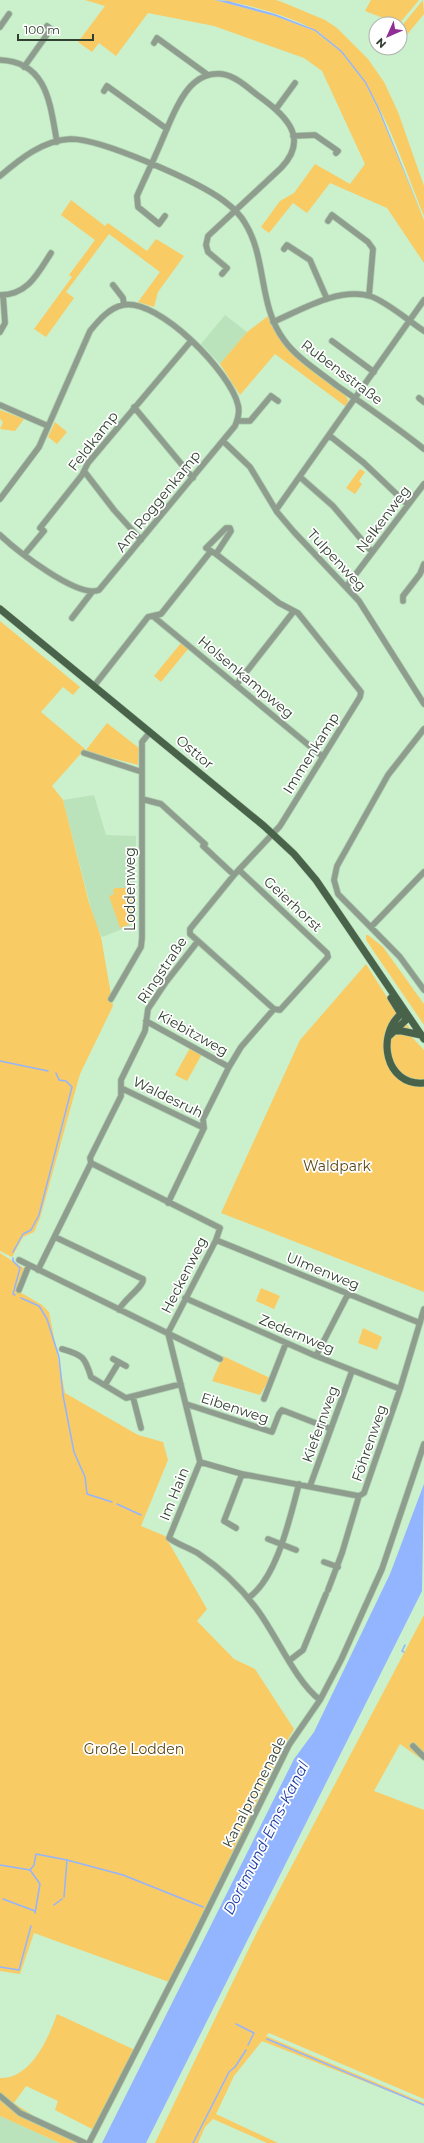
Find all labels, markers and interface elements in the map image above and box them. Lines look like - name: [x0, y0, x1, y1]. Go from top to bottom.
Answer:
- scale bar: [18, 16, 93, 42]
- north arrow: [368, 16, 408, 56]
- text: 100 m: [24, 22, 60, 37]
- text: N: [373, 35, 389, 51]
- street label: Rubensstraße: [298, 336, 386, 408]
- street label: Feldkamp: [64, 407, 122, 475]
- street label: Am Roggenkamp: [112, 447, 204, 555]
- street label: Nelkenweg: [352, 482, 414, 556]
- street label: Tulpenweg: [304, 525, 370, 595]
- street label: Holsenkampweg: [194, 632, 298, 722]
- street label: Immenkamp: [279, 709, 343, 797]
- street label: Osttor: [172, 731, 218, 773]
- street label: Loddenweg: [121, 847, 139, 931]
- street label: Geierhorst: [260, 872, 326, 936]
- street label: Ringstraße: [133, 933, 191, 1007]
- street label: Kiebitzweg: [154, 1006, 232, 1060]
- street label: Waldesruh: [130, 1072, 206, 1122]
- park label: Waldpark: [303, 1157, 372, 1175]
- street label: Heckenweg: [157, 1234, 211, 1316]
- street label: Ulmenweg: [284, 1248, 362, 1294]
- street label: Zedernweg: [257, 1310, 337, 1358]
- street label: Kiefernweg: [298, 1383, 342, 1465]
- street label: Eibenweg: [199, 1389, 271, 1427]
- street label: Föhrenweg: [347, 1402, 391, 1484]
- street label: Im Hain: [155, 1465, 193, 1523]
- street label: Kanalpromenade: [218, 1733, 290, 1851]
- park label: Große Lodden: [84, 1740, 184, 1758]
- water label: Dortmund-Ems-Kanal: [219, 1758, 313, 1918]

